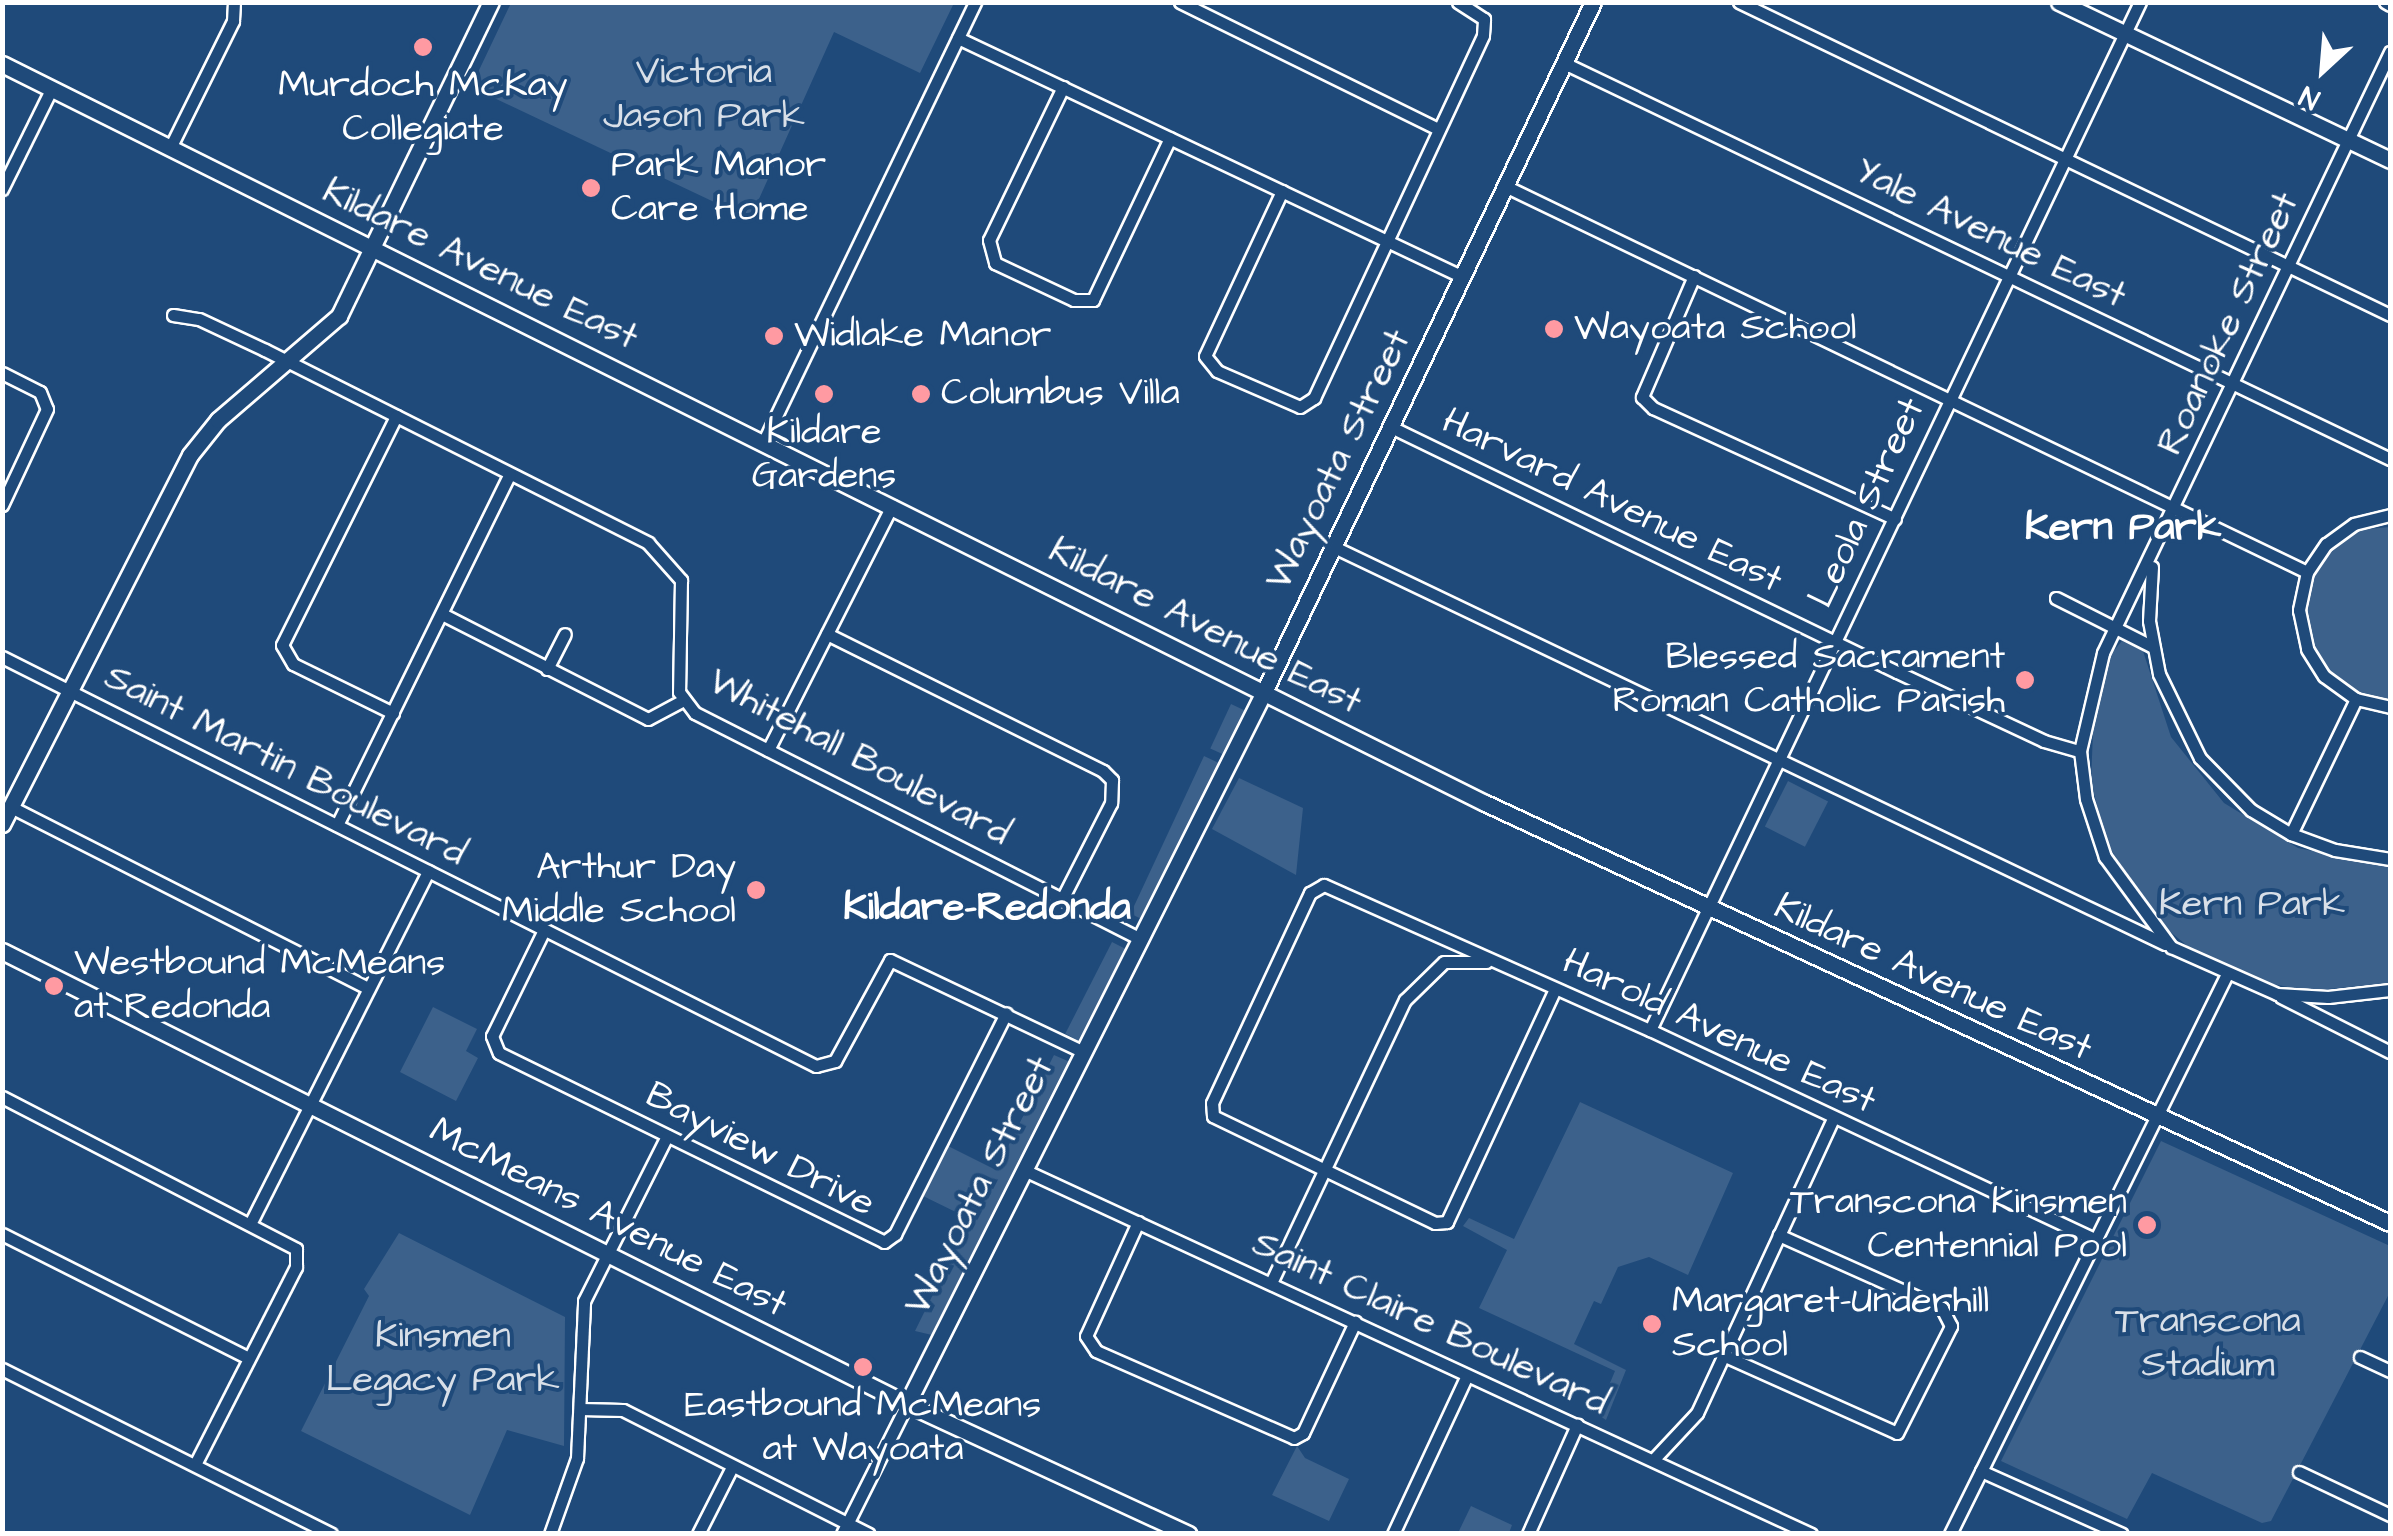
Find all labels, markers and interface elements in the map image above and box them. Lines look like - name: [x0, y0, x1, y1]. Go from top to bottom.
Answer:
- north arrow: [2273, 20, 2373, 120]
- marker: Murdoch McKay Collegiate: [412, 36, 434, 58]
- park label: Victoria Jason Park: [603, 50, 805, 140]
- place label: Murdoch McKay Collegiate: [278, 63, 568, 152]
- text: N: [2293, 76, 2326, 119]
- place label: Park Manor Care Home: [611, 143, 826, 232]
- street label: Yale Avenue East: [1847, 149, 2133, 319]
- street label: Kildare Avenue East: [315, 169, 645, 361]
- marker: Park Manor Care Home: [580, 177, 602, 199]
- street label: Roanoke Street: [2148, 185, 2310, 463]
- place label: Wayoata School: [1574, 306, 1857, 352]
- place label: Widlake Manor: [794, 313, 1052, 359]
- marker: Wayoata School: [1543, 318, 1565, 340]
- street label: Wayoata Street: [1256, 322, 1422, 598]
- marker: Widlake Manor: [763, 325, 785, 347]
- place label: Columbus Villa: [941, 371, 1180, 417]
- marker: Kildare Gardens: [813, 383, 835, 405]
- marker: Columbus Villa: [910, 383, 932, 405]
- street label: Leola Street: [1799, 391, 1935, 615]
- street label: Harvard Avenue East: [1434, 399, 1790, 603]
- place label: Kildare Gardens: [752, 410, 896, 499]
- district label: Kern Park: [2025, 504, 2221, 552]
- street label: Kildare Avenue East: [1041, 528, 1369, 726]
- place label: Blessed Sacrament Roman Catholic Parish: [1612, 635, 2005, 724]
- street label: Saint Martin Boulevard: [97, 655, 473, 877]
- street label: Whitehall Boulevard: [700, 659, 1018, 857]
- marker: Blessed Sacrament Roman Catholic Parish: [2014, 669, 2036, 691]
- place label: Arthur Day Middle School: [502, 845, 736, 934]
- marker: Arthur Day Middle School: [745, 879, 767, 901]
- park label: Kern Park: [2159, 882, 2345, 928]
- district label: Kildare–Redonda: [843, 884, 1131, 932]
- street label: Kildare Avenue East: [1767, 884, 2099, 1072]
- street label: Harold Avenue East: [1555, 939, 1883, 1125]
- place label: Westbound McMeans at Redonda: [74, 941, 445, 1030]
- marker: Westbound McMeans at Redonda: [43, 975, 65, 997]
- street label: Wayoata Street: [895, 1049, 1065, 1323]
- street label: Bayview Drive: [638, 1073, 882, 1227]
- street label: McMeans Avenue East: [422, 1108, 794, 1328]
- place label: Transcona Kinsmen Centennial Pool: [1790, 1180, 2127, 1270]
- marker: Transcona Kinsmen Centennial Pool: [2136, 1214, 2158, 1236]
- street label: Saint Claire Boulevard: [1245, 1221, 1615, 1427]
- place label: Margaret-Underhill School: [1672, 1279, 1989, 1368]
- park label: Transcona Stadium: [2115, 1299, 2301, 1388]
- marker: Margaret-Underhill School: [1641, 1313, 1663, 1335]
- park label: Kinsmen Legacy Park: [326, 1314, 560, 1404]
- marker: Eastbound McMeans at Wayoata: [852, 1356, 874, 1378]
- place label: Eastbound McMeans at Wayoata: [685, 1383, 1041, 1472]

